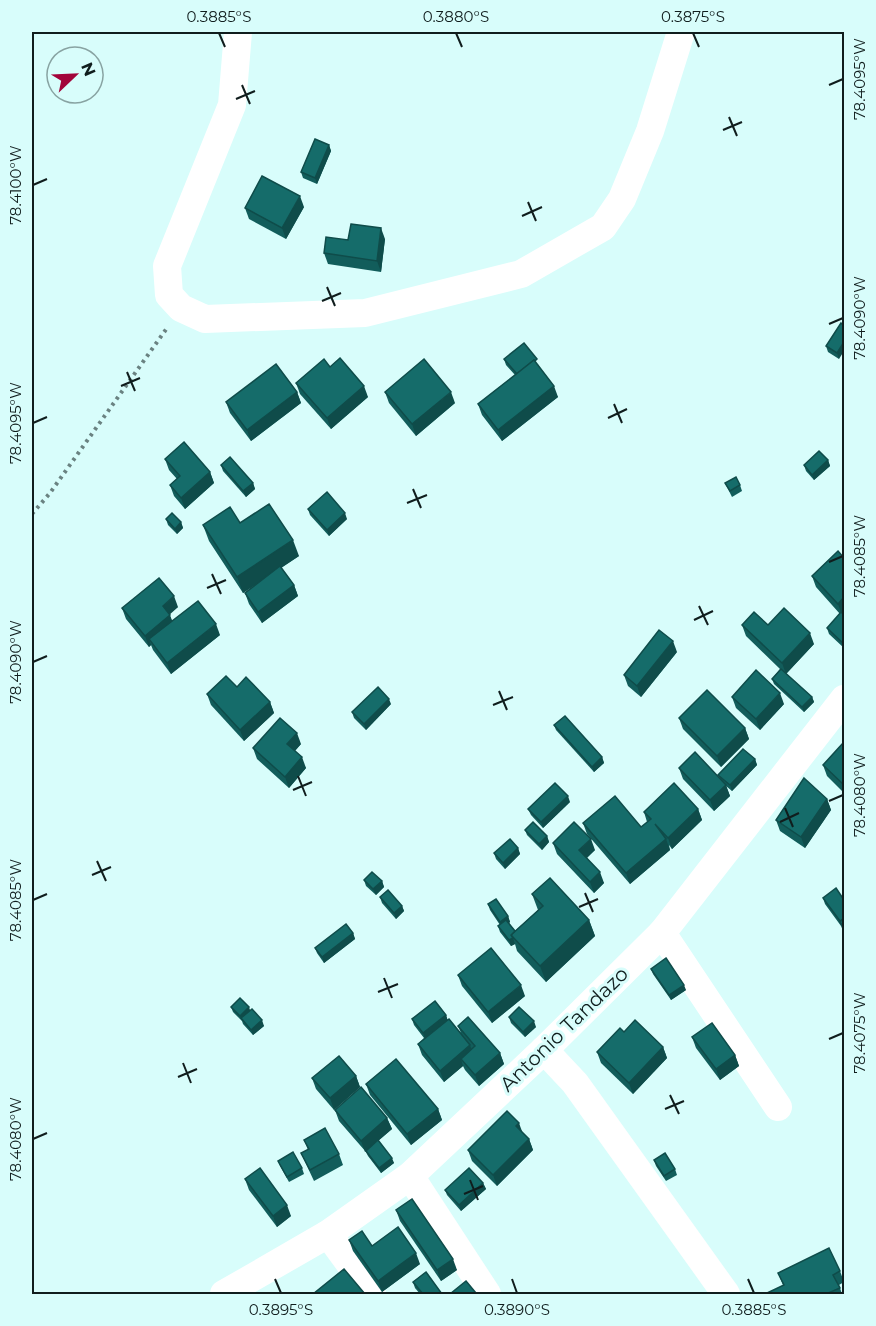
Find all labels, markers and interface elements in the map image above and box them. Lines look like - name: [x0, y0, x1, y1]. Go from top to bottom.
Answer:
- text: 0.3885°S: [187, 7, 251, 26]
- text: 0.3880°S: [423, 7, 489, 26]
- text: 0.3875°S: [661, 7, 725, 26]
- text: 78.4095°W: [850, 38, 869, 120]
- north arrow: [45, 45, 105, 105]
- text: N: [77, 60, 100, 79]
- text: 78.4100°W: [6, 145, 25, 225]
- text: 78.4090°W: [850, 276, 869, 360]
- text: 78.4095°W: [6, 382, 25, 464]
- text: 78.4085°W: [850, 515, 869, 597]
- text: 78.4090°W: [6, 620, 25, 704]
- text: 78.4080°W: [850, 753, 869, 837]
- text: 78.4085°W: [6, 859, 25, 941]
- street label: Antonio Tandazo: [495, 962, 633, 1096]
- text: 78.4075°W: [850, 992, 869, 1074]
- text: 78.4080°W: [6, 1097, 25, 1181]
- text: 0.3895°S: [249, 1300, 313, 1319]
- text: 0.3890°S: [484, 1300, 550, 1319]
- text: 0.3885°S: [722, 1300, 786, 1319]

